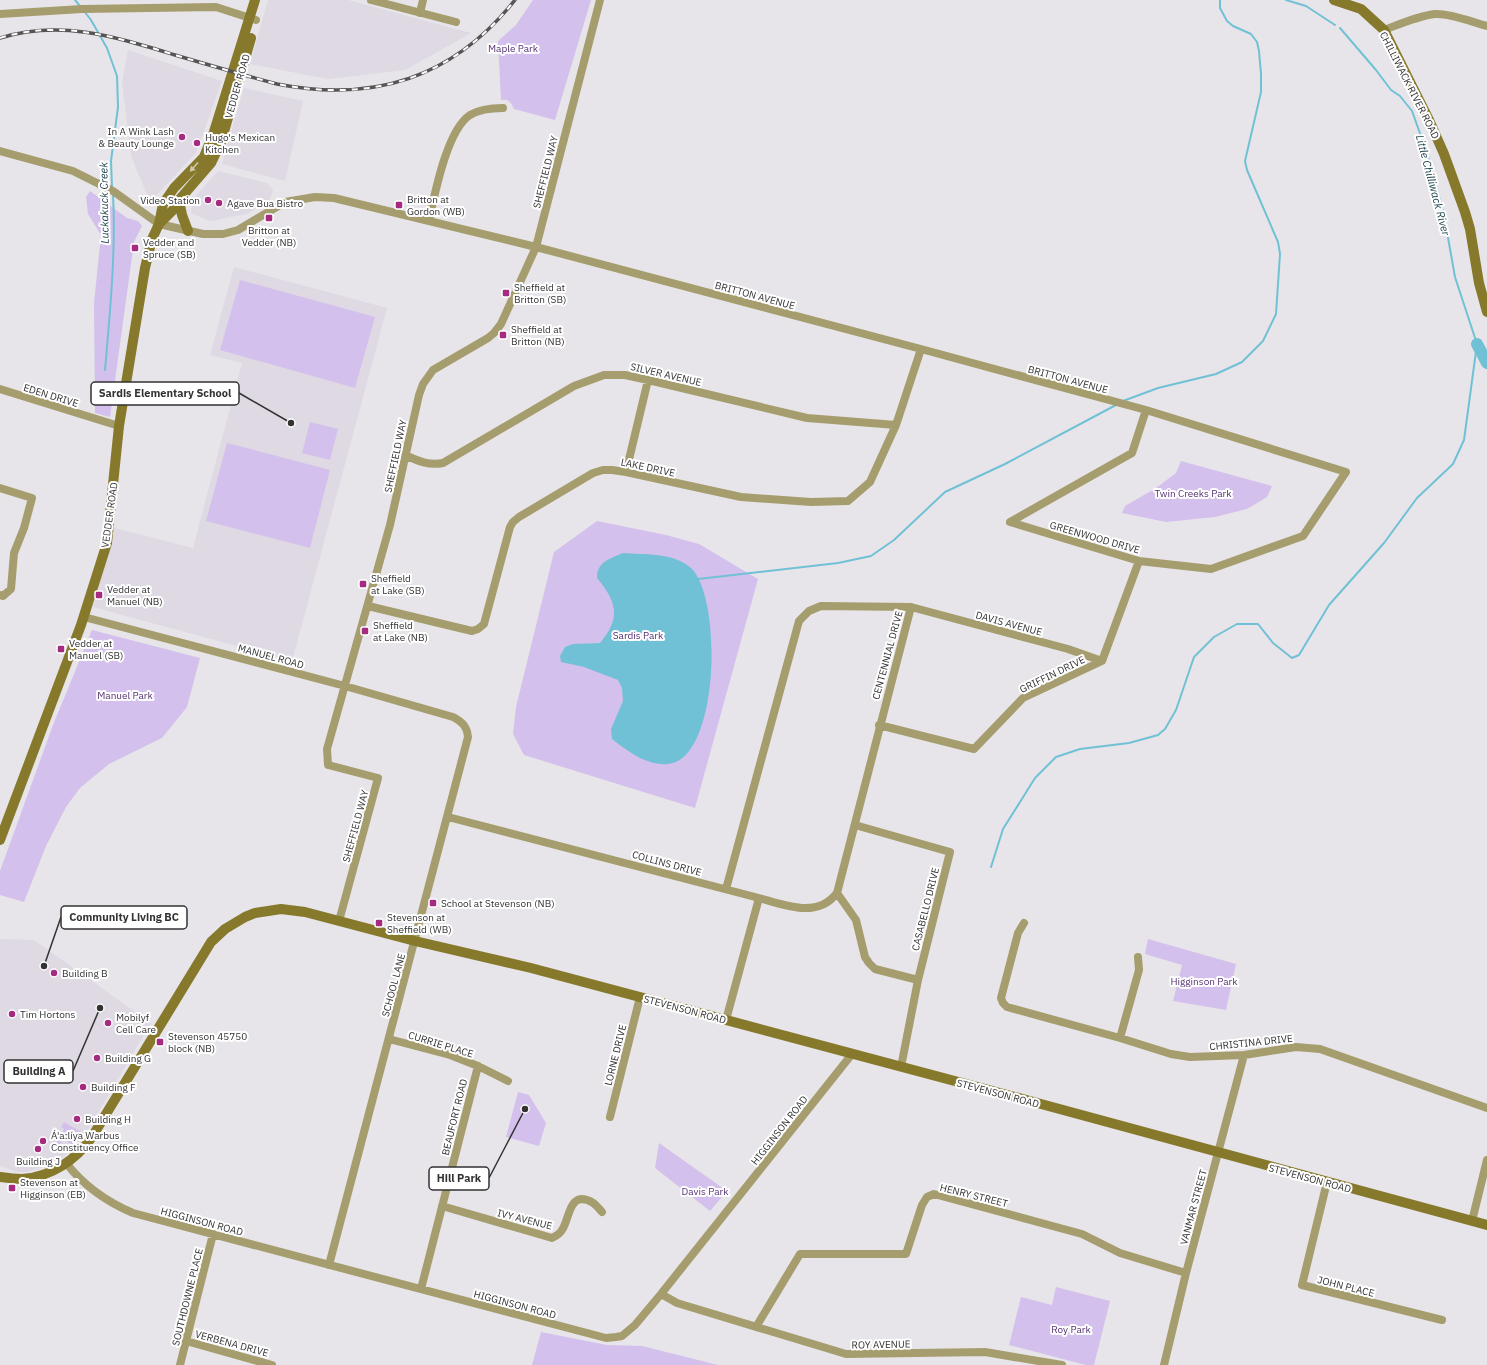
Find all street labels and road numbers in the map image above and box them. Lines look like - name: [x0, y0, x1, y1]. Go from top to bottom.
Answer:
- street label: CHILLIWACK RIVER ROAD: [1377, 29, 1442, 141]
- street label: VEDDER ROAD: [222, 52, 253, 120]
- street label: SHEFFIELD WAY: [530, 134, 561, 210]
- street label: BRITTON AVENUE: [713, 279, 797, 312]
- street label: SILVER AVENUE: [629, 360, 703, 389]
- street label: BRITTON AVENUE: [1026, 363, 1110, 396]
- street label: EDEN DRIVE: [22, 381, 80, 410]
- street label: SHEFFIELD WAY: [381, 418, 410, 494]
- street label: LAKE DRIVE: [620, 455, 676, 480]
- street label: VEDDER ROAD: [98, 481, 121, 549]
- street label: GREENWOOD DRIVE: [1048, 518, 1142, 557]
- street label: DAVIS AVENUE: [974, 608, 1044, 639]
- street label: CENTENNIAL DRIVE: [869, 609, 906, 701]
- street label: MANUEL ROAD: [236, 641, 306, 672]
- street label: GRIFFIN DRIVE: [1017, 653, 1087, 696]
- street label: SHEFFIELD WAY: [340, 788, 371, 864]
- street label: COLLINS DRIVE: [631, 848, 703, 879]
- street label: CASABELLO DRIVE: [909, 866, 942, 952]
- street label: SCHOOL LANE: [379, 952, 408, 1018]
- street label: STEVENSON ROAD: [642, 992, 728, 1027]
- street label: LORNE DRIVE: [602, 1023, 629, 1087]
- street label: CURRIE PLACE: [407, 1028, 475, 1061]
- street label: CHRISTINA DRIVE: [1209, 1032, 1294, 1053]
- street label: STEVENSON ROAD: [955, 1076, 1041, 1111]
- street label: BEAUFORT ROAD: [439, 1077, 470, 1157]
- street label: HIGGINSON ROAD: [748, 1093, 811, 1168]
- street label: STEVENSON ROAD: [1267, 1161, 1353, 1196]
- street label: VANMAR STREET: [1177, 1168, 1210, 1246]
- street label: HENRY STREET: [939, 1181, 1009, 1210]
- street label: HIGGINSON ROAD: [159, 1204, 245, 1239]
- street label: IVY AVENUE: [496, 1206, 554, 1233]
- street label: SOUTHDOWNE PLACE: [169, 1247, 206, 1347]
- street label: JOHN PLACE: [1316, 1273, 1376, 1300]
- street label: HIGGINSON ROAD: [472, 1287, 558, 1322]
- street label: VERBENA DRIVE: [194, 1327, 270, 1360]
- street label: ROY AVENUE: [851, 1337, 911, 1352]

